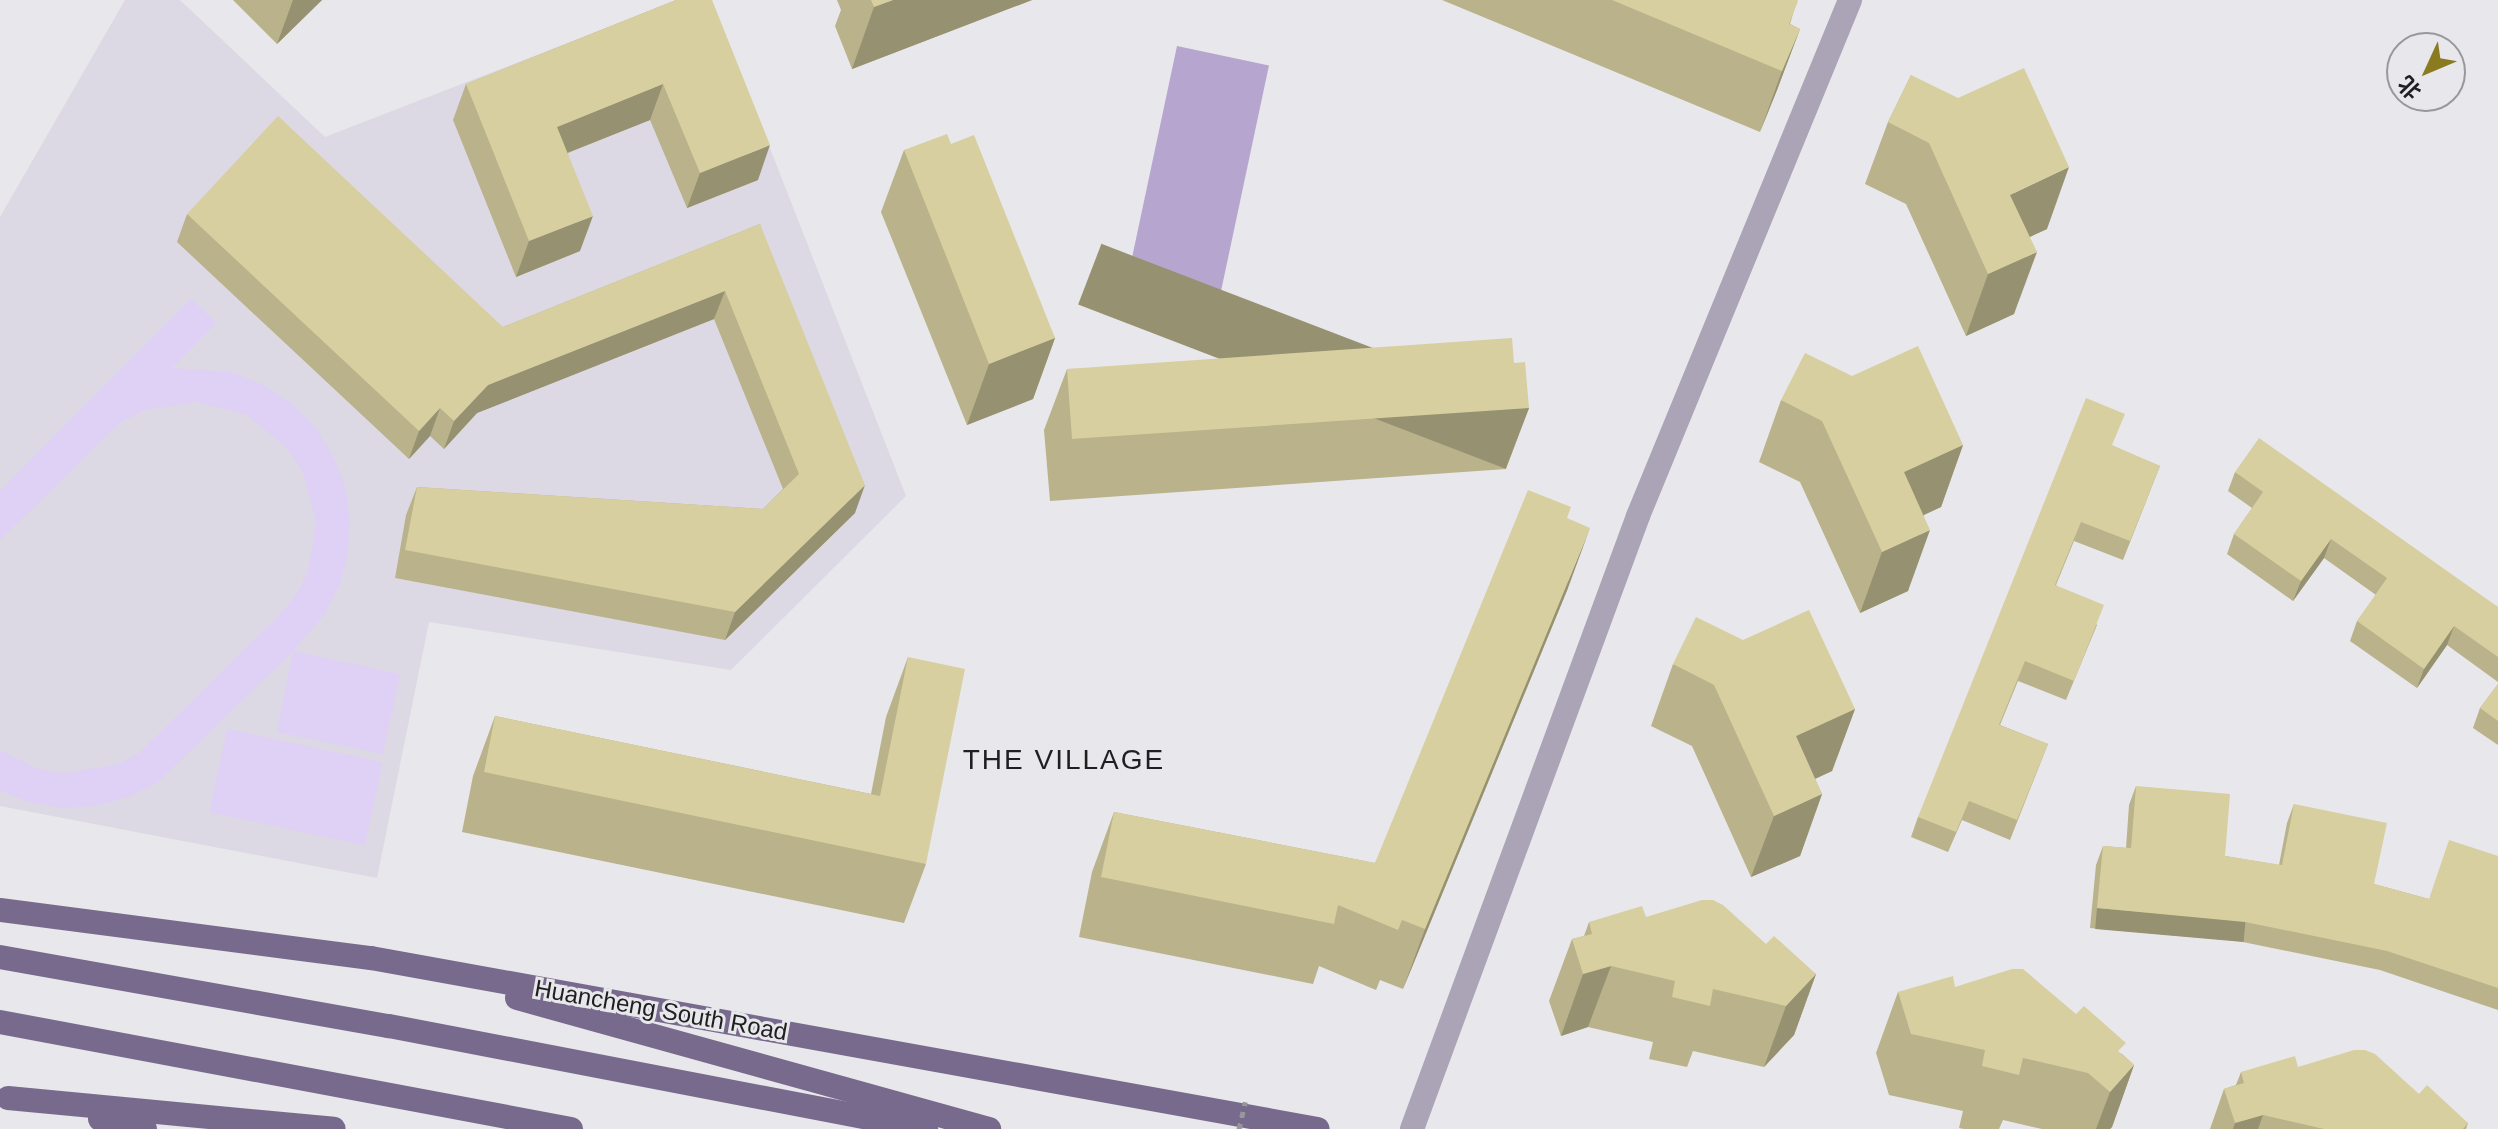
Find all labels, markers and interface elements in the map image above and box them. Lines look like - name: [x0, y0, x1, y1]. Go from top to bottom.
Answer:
- north arrow: [2386, 32, 2466, 112]
- text: 北: [2393, 71, 2426, 104]
- district label: THE VILLAGE: [963, 743, 1165, 777]
- street label: Huancheng South Road: [532, 974, 790, 1046]

